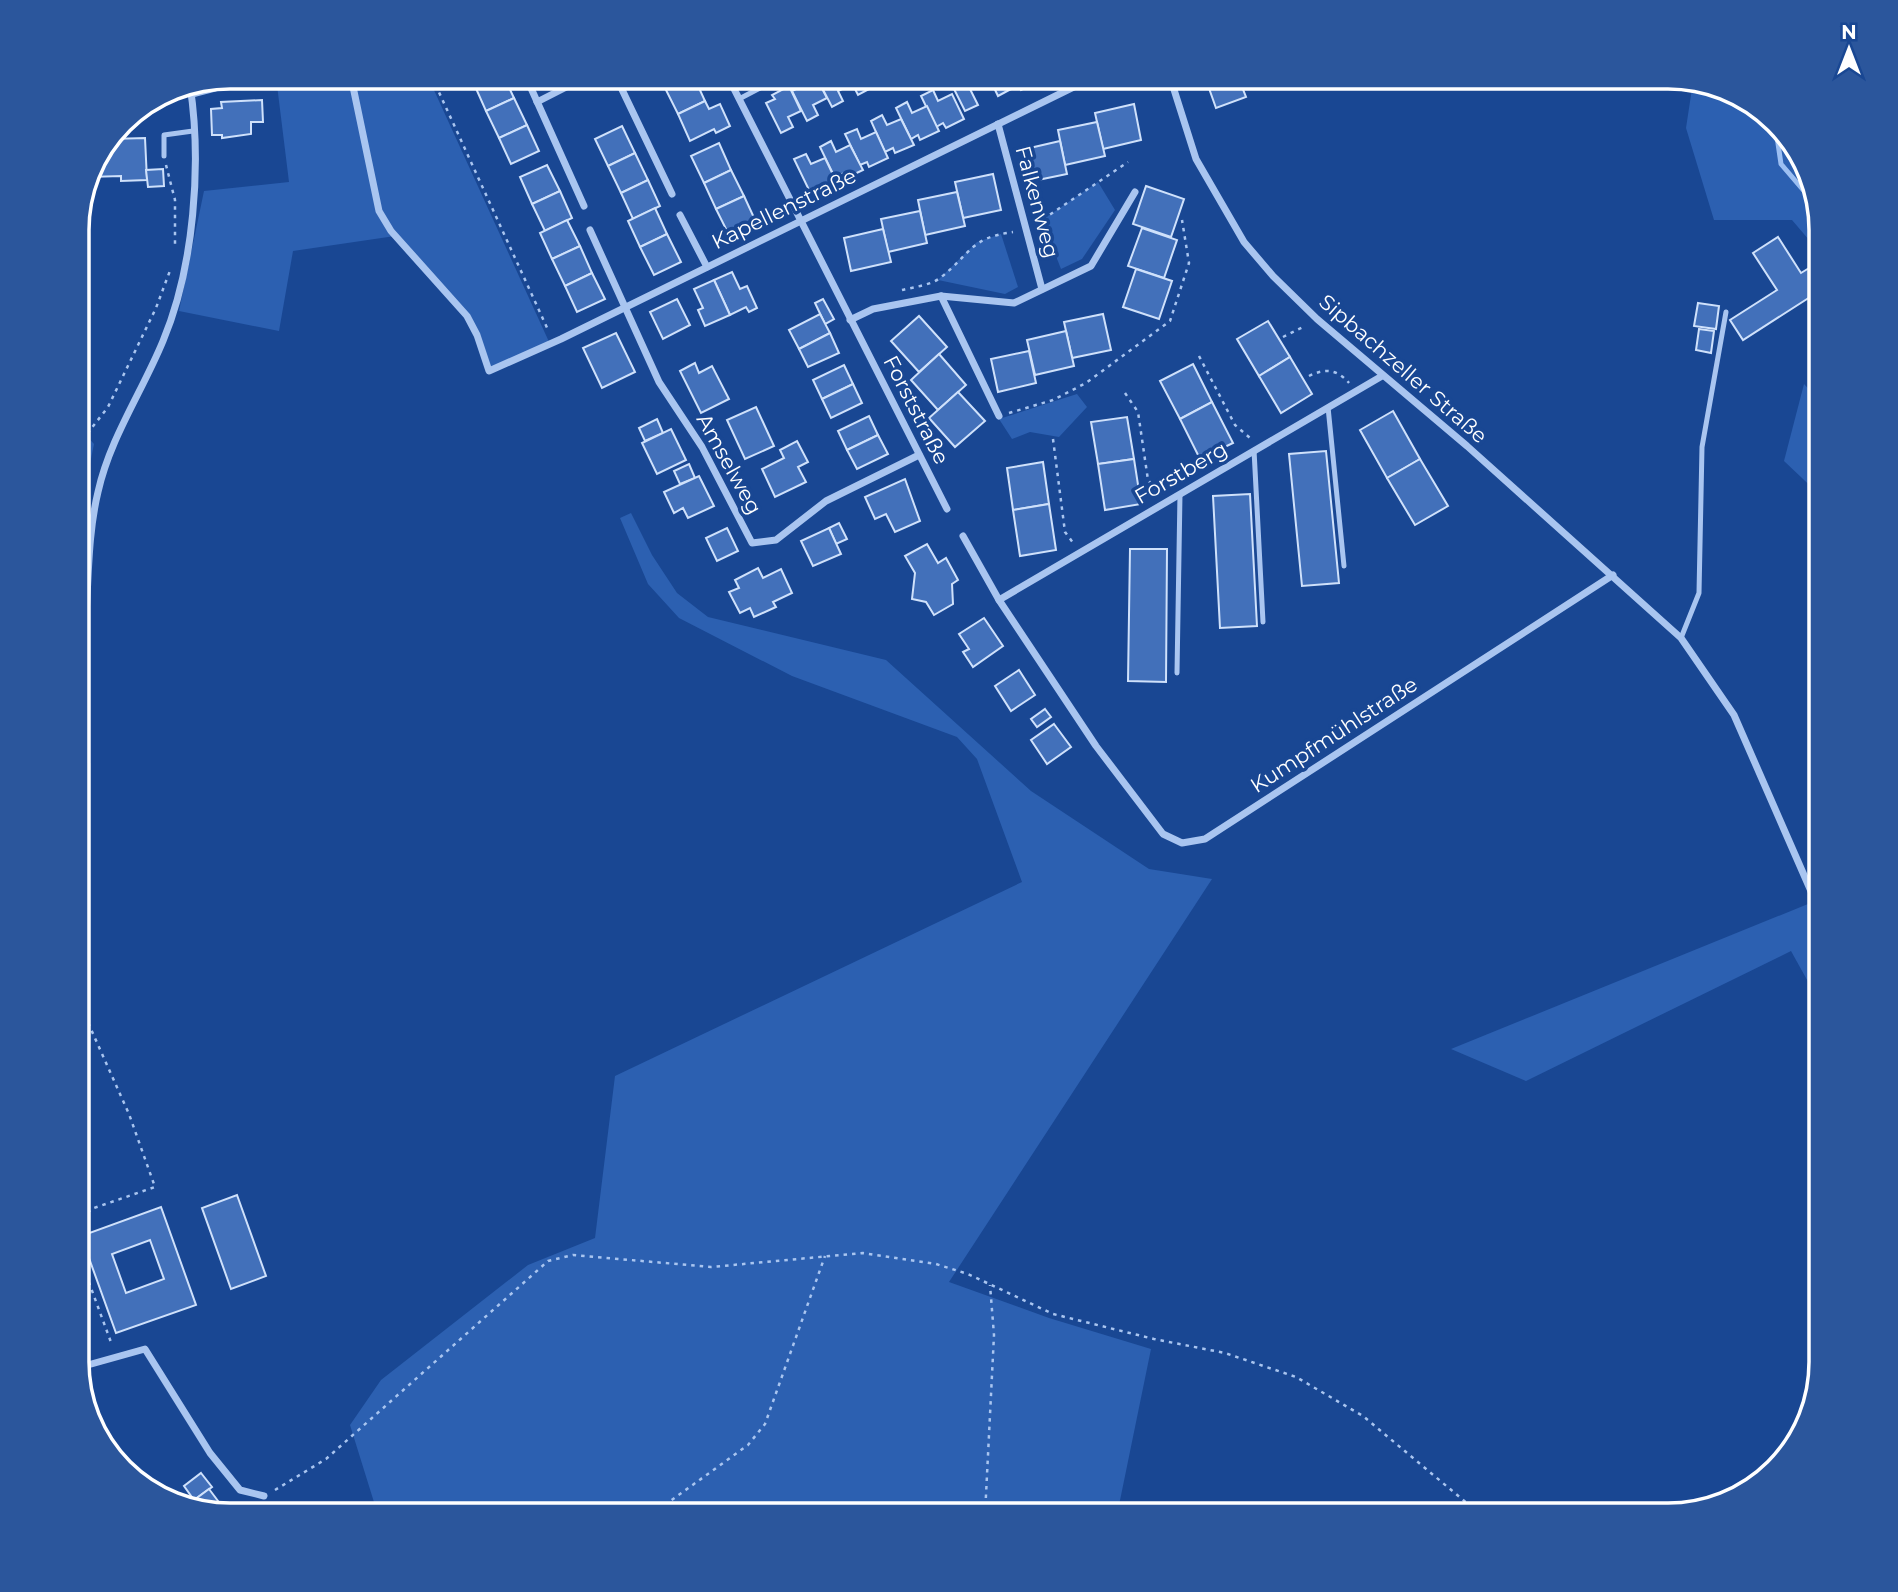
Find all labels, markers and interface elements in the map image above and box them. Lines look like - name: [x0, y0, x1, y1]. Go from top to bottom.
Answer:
- north arrow: [1814, 14, 1884, 84]
- text: N: [1841, 21, 1857, 44]
- street label: Falkenweg: [1011, 143, 1064, 261]
- street label: Kapellenstraße: [707, 163, 860, 254]
- street label: Sipbachzeller Straße: [1314, 289, 1492, 448]
- street label: Forststraße: [878, 351, 955, 468]
- street label: Amselweg: [692, 409, 767, 518]
- street label: Forstberg: [1130, 436, 1231, 509]
- street label: Kumpfmühlstraße: [1246, 671, 1422, 798]

